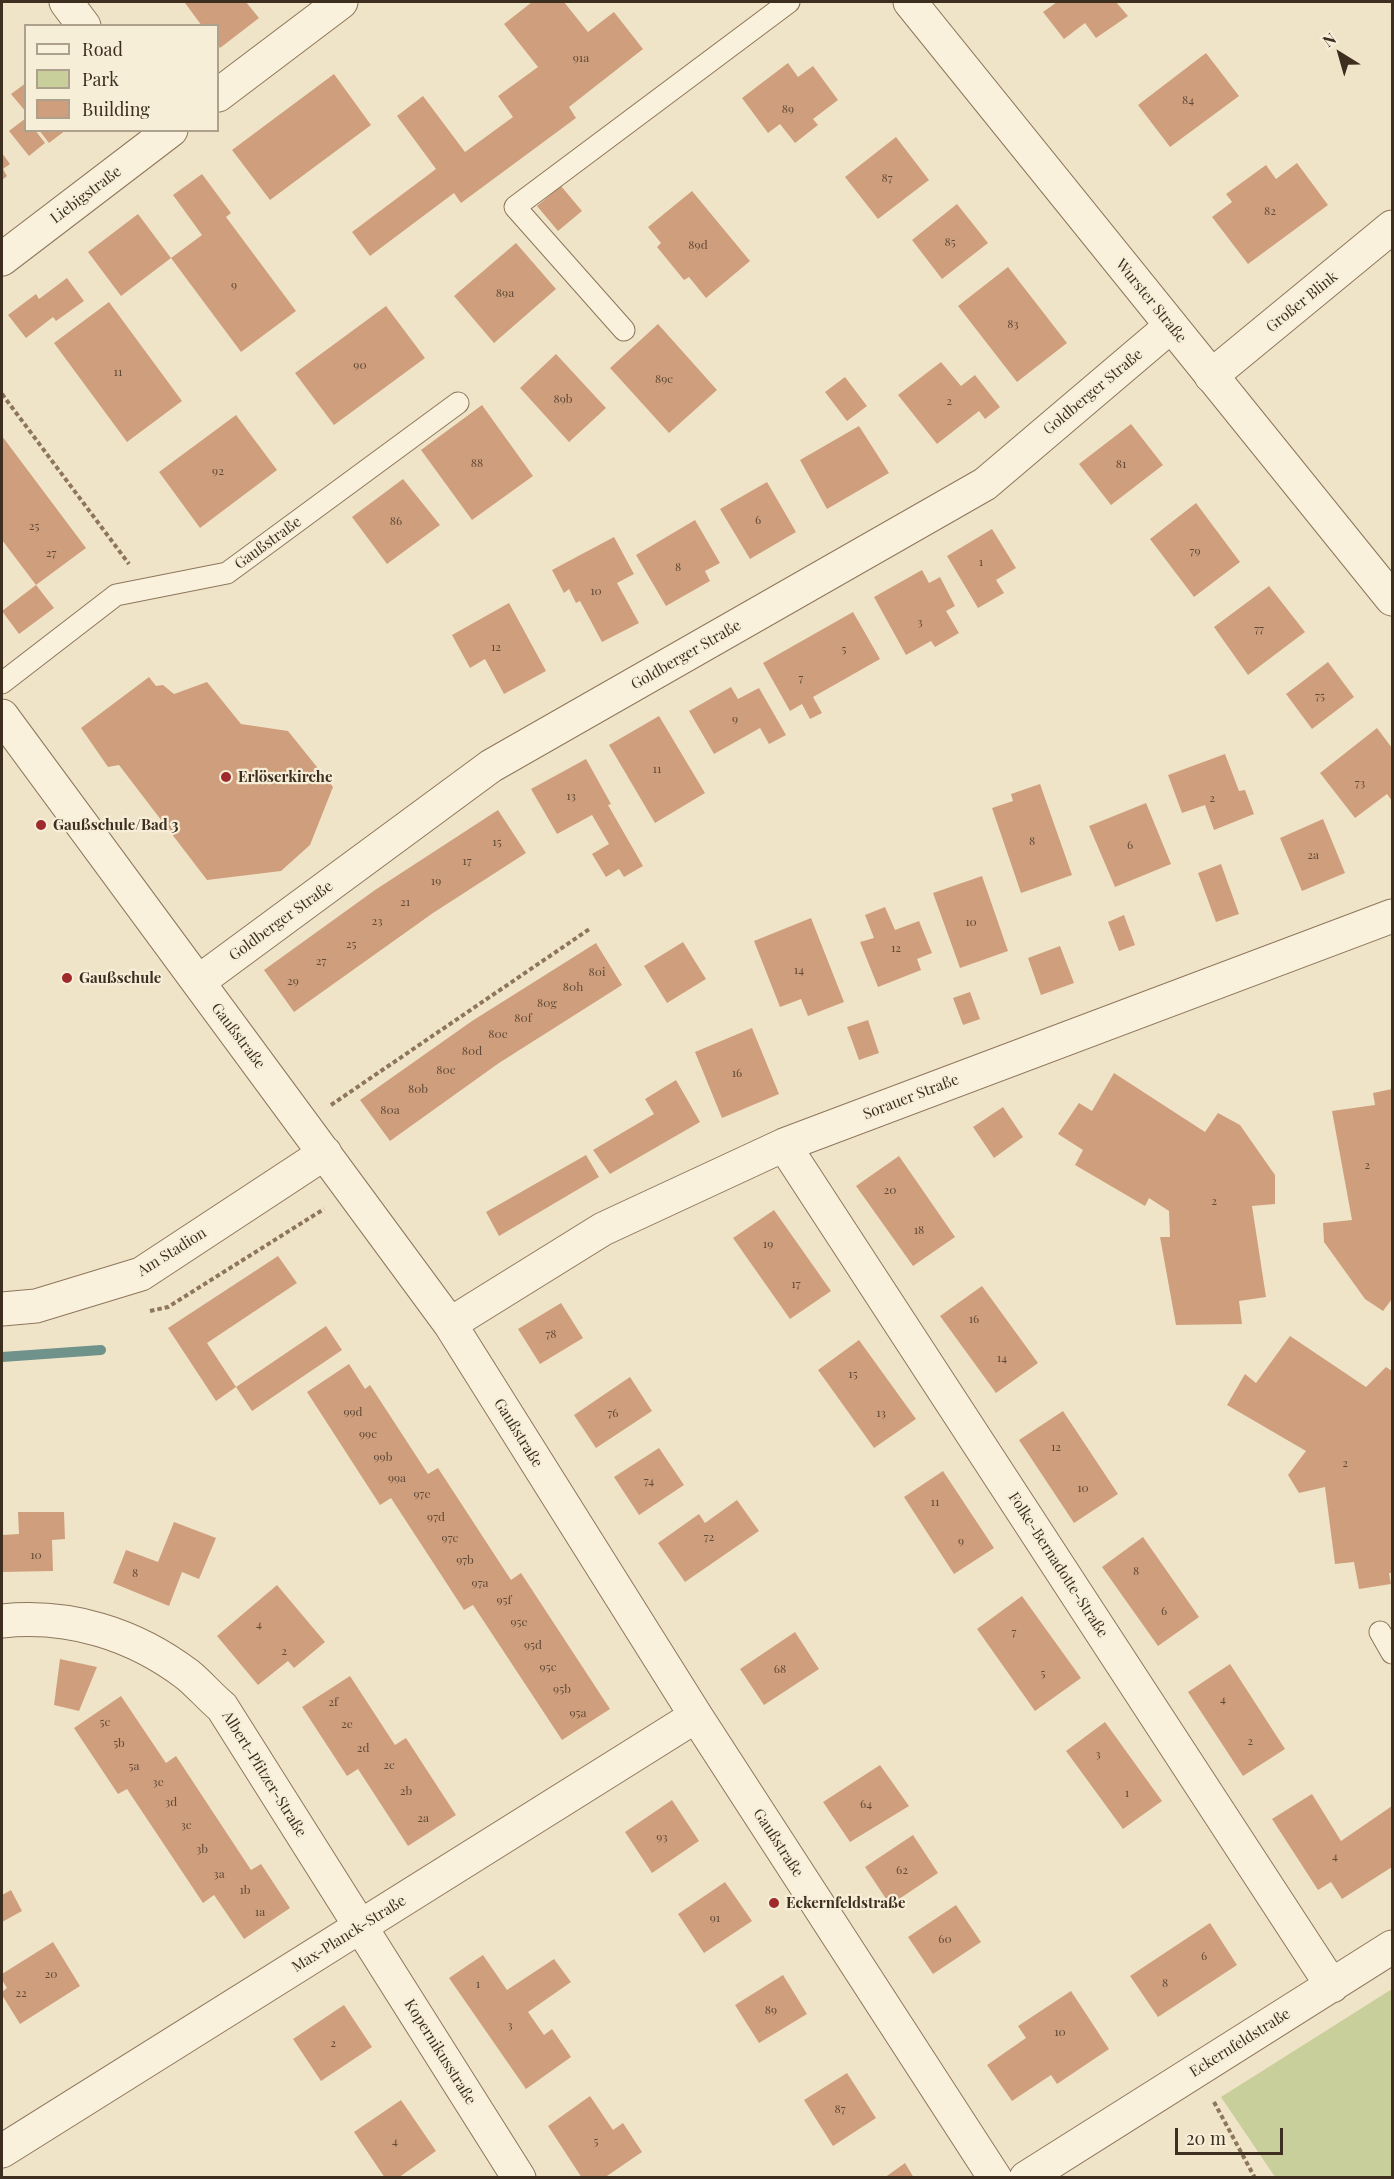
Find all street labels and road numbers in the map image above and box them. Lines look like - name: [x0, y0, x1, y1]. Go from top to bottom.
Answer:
- street label: Liebigstraße: [47, 163, 125, 227]
- street label: Wurster Straße: [1112, 256, 1190, 346]
- street label: Großer Blink: [1263, 268, 1341, 336]
- street label: Goldberger Straße: [1040, 345, 1146, 439]
- street label: Gaußstraße: [231, 513, 305, 573]
- street label: Goldberger Straße: [628, 616, 744, 694]
- street label: Goldberger Straße: [226, 877, 336, 965]
- street label: Gaußstraße: [207, 999, 269, 1073]
- street label: Sorauer Straße: [861, 1070, 961, 1124]
- street label: Am Stadion: [134, 1224, 210, 1280]
- street label: Gaußstraße: [490, 1395, 546, 1471]
- street label: Folke-Bernadotte-Straße: [1004, 1489, 1112, 1641]
- street label: Albert-Pfitzer-Straße: [218, 1708, 310, 1840]
- street label: Gaußstraße: [749, 1805, 807, 1881]
- street label: Max-Planck-Straße: [289, 1892, 409, 1976]
- street label: Kopernikusstraße: [400, 1996, 480, 2108]
- street label: Eckernfeldstraße: [1186, 2005, 1294, 2081]

